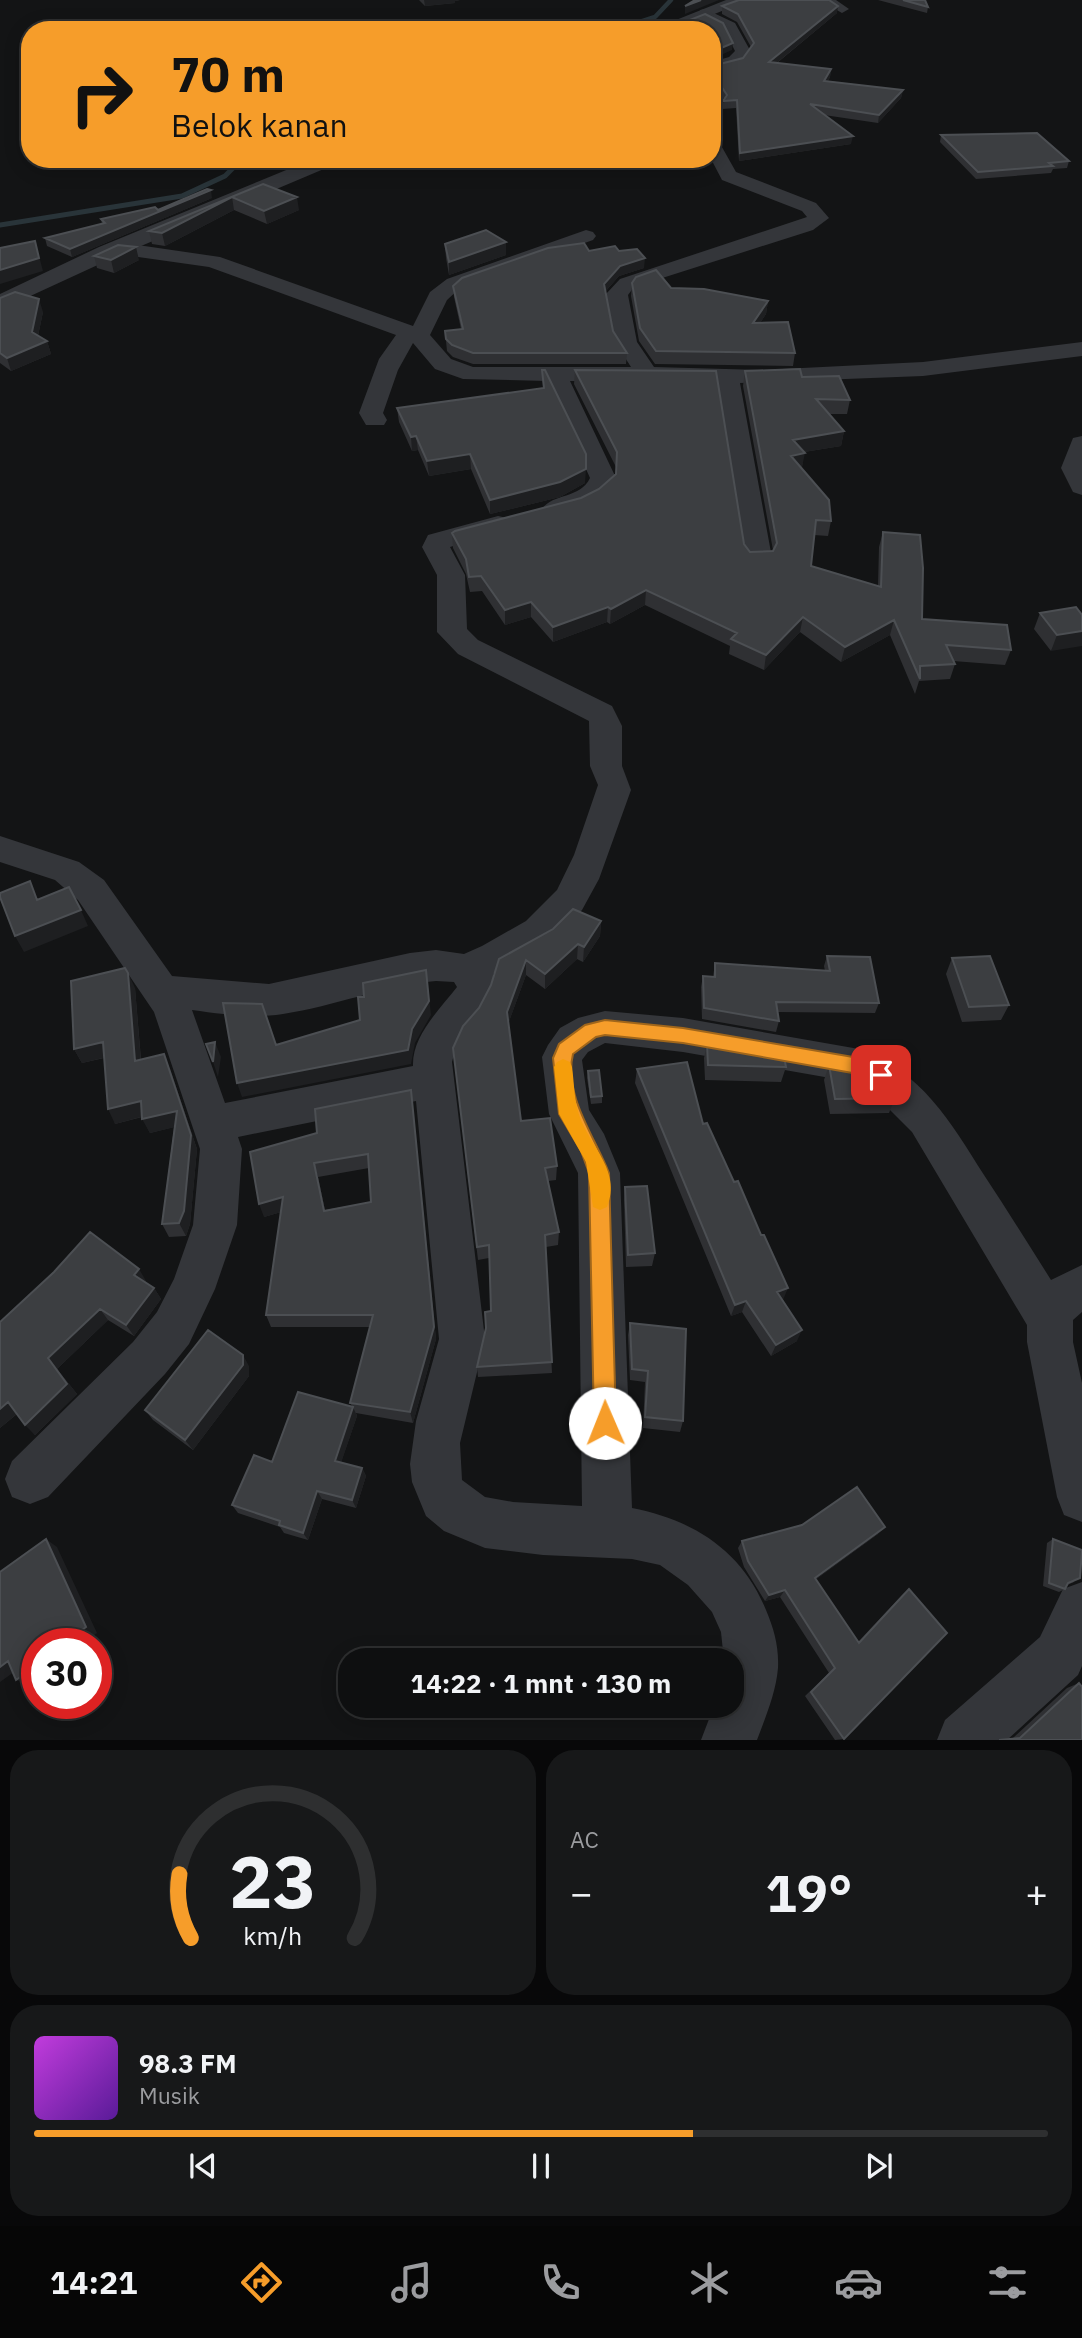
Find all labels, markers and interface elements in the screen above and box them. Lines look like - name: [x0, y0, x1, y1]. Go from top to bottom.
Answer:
- text: 70 m: [171, 42, 285, 105]
- icon: right: [56, 49, 147, 140]
- text: Belok kanan: [171, 104, 348, 146]
- pin: [851, 1045, 911, 1105]
- icon: arrive: [862, 1056, 900, 1094]
- position arrow: [568, 1386, 642, 1460]
- speed limit sign: 30: [21, 1628, 112, 1719]
- text: 14:22 · 1 mnt · 130 m: [411, 1666, 671, 1700]
- text: AC: [570, 1824, 599, 1854]
- text: 23: [229, 1834, 317, 1929]
- text: 19°: [766, 1859, 852, 1926]
- text: −: [570, 1868, 593, 1917]
- text: +: [1025, 1868, 1048, 1917]
- text: km/h: [244, 1919, 302, 1952]
- text: 98.3 FM: [139, 2046, 237, 2080]
- text: Musik: [139, 2080, 200, 2110]
- icon: previous: [184, 2147, 222, 2185]
- icon: pause: [522, 2147, 560, 2185]
- icon: next: [860, 2147, 898, 2185]
- icon: directions: [237, 2258, 286, 2307]
- icon: music: [387, 2258, 436, 2307]
- icon: phone: [536, 2258, 585, 2307]
- icon: climate: [685, 2258, 734, 2307]
- icon: car: [834, 2258, 883, 2307]
- icon: filters: [983, 2258, 1032, 2307]
- text: 14:21: [50, 2261, 137, 2303]

